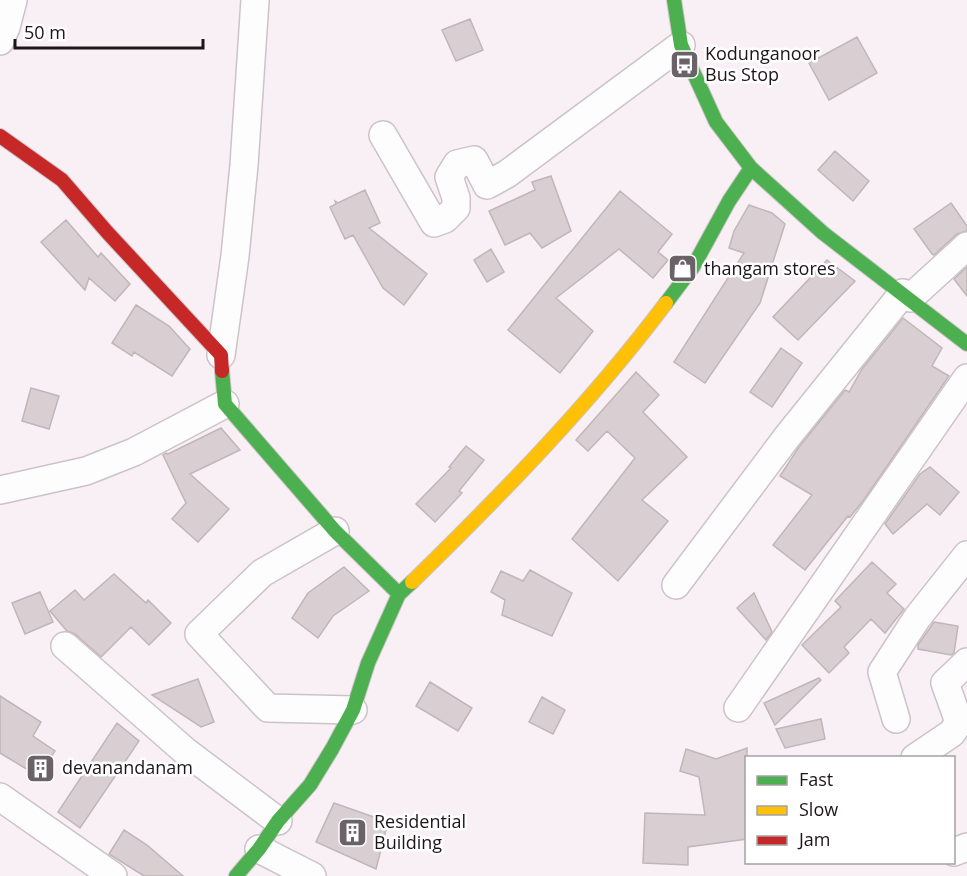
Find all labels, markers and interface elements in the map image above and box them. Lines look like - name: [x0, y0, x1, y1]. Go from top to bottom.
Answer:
- scale bar: [15, 12, 202, 50]
- text: 50 m: [24, 20, 66, 44]
- place label: Kodunganoor Bus Stop: [705, 41, 820, 86]
- bus stop icon: Kodunganoor Bus Stop: [668, 48, 700, 80]
- shop icon: thangam stores: [667, 253, 699, 285]
- place label: thangam stores: [704, 256, 835, 280]
- building icon: devanandanam: [25, 752, 57, 784]
- place label: devanandanam: [62, 755, 193, 779]
- legend: [745, 756, 955, 864]
- text: Fast: [799, 767, 833, 791]
- text: Slow: [799, 797, 838, 821]
- place label: Residential Building: [374, 809, 466, 854]
- building icon: Residential Building: [337, 816, 369, 848]
- text: Jam: [797, 827, 831, 851]

